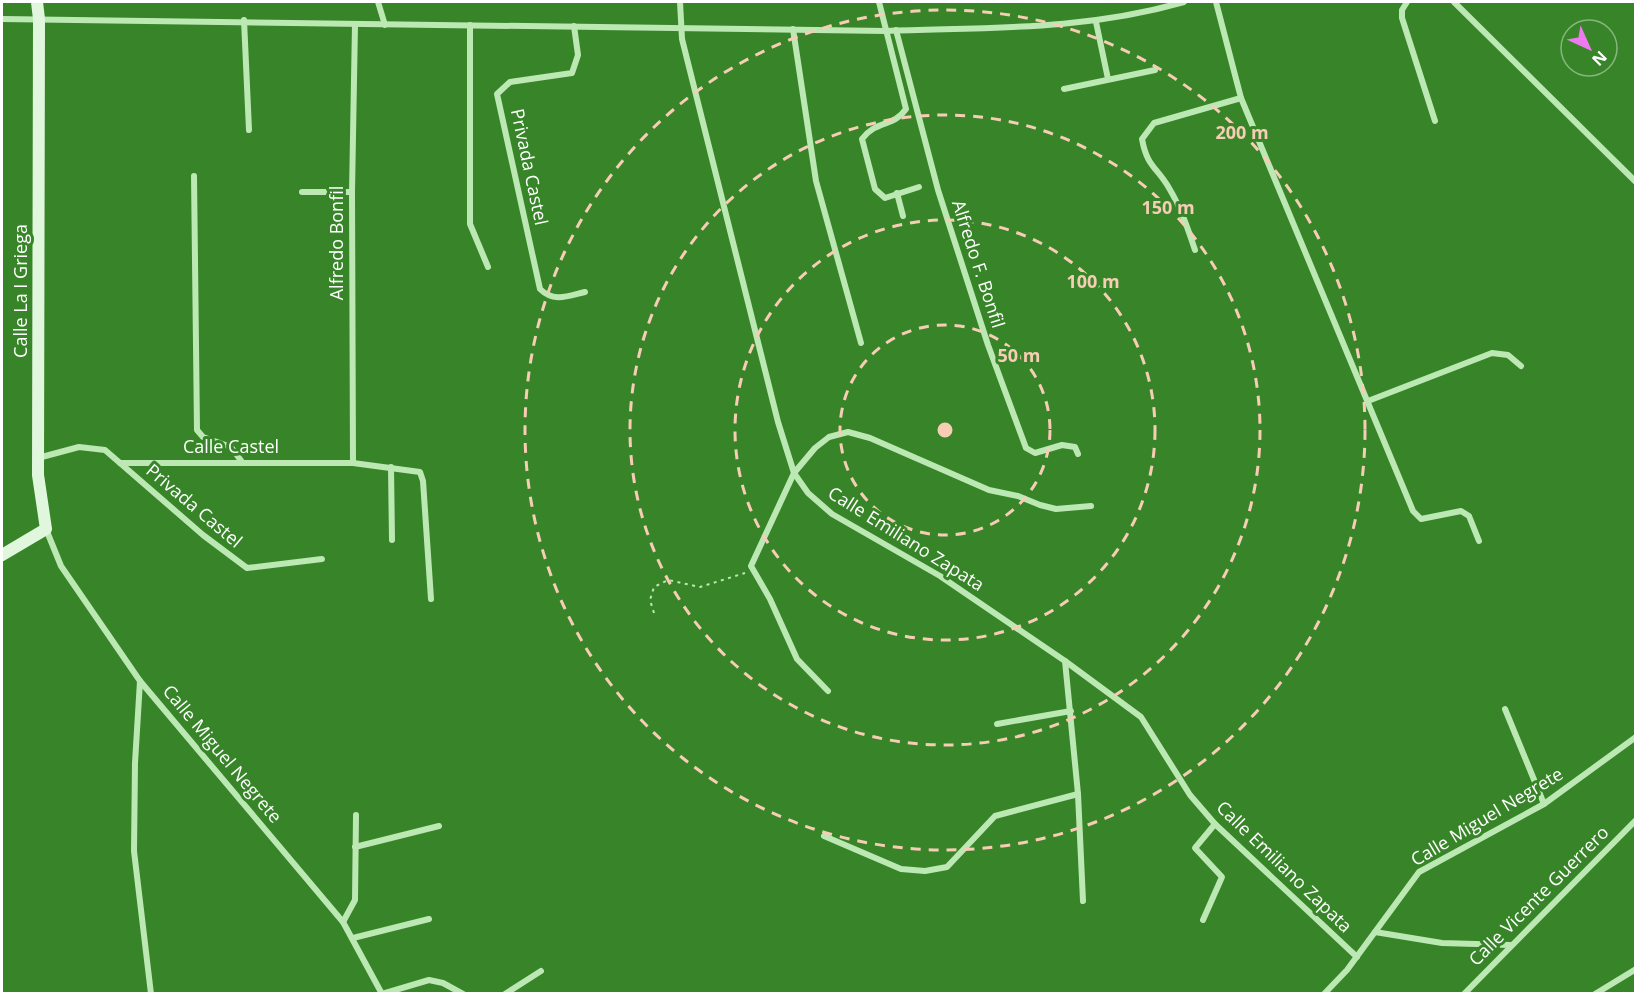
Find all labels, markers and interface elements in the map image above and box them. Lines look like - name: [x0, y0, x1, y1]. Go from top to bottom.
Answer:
- north arrow: [1559, 18, 1619, 78]
- text: N: [1587, 46, 1612, 71]
- street label: Privada Castel: [506, 106, 554, 227]
- text: 200 m: [1215, 120, 1269, 144]
- street label: Alfredo Bonfil: [324, 186, 348, 300]
- text: 150 m: [1141, 195, 1195, 219]
- street label: Alfredo F. Bonfil: [947, 197, 1011, 331]
- street label: Calle La I Griega: [8, 224, 32, 358]
- text: 100 m: [1066, 269, 1120, 293]
- text: 50 m: [998, 343, 1040, 367]
- centre of rings: [935, 420, 955, 440]
- street label: Calle Castel: [183, 434, 279, 458]
- street label: Privada Castel: [142, 458, 248, 552]
- street label: Calle Emiliano Zapata: [824, 480, 989, 596]
- street label: Calle Miguel Negrete: [158, 679, 288, 828]
- street label: Calle Miguel Negrete: [1406, 761, 1567, 871]
- street label: Calle Emiliano Zapata: [1212, 795, 1358, 937]
- street label: Calle Vicente Guerrero: [1463, 820, 1613, 970]

